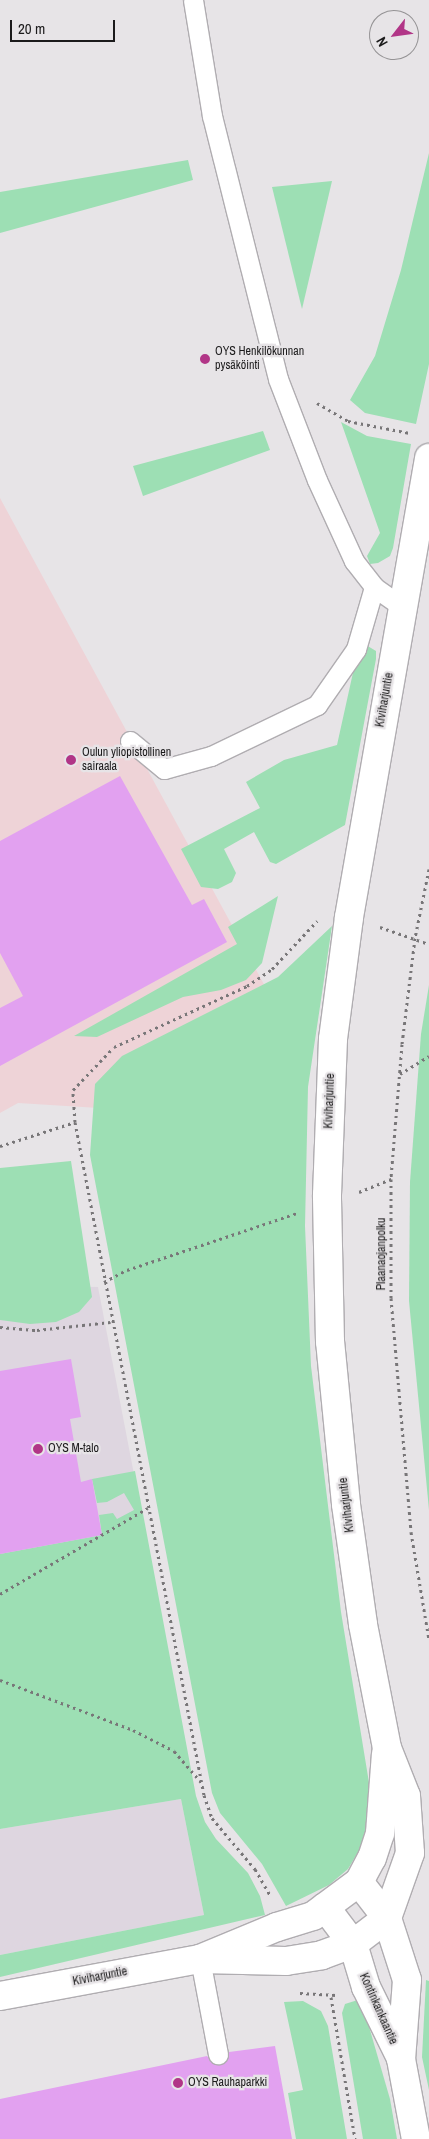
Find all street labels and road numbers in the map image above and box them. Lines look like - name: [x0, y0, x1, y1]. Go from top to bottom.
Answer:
- street label: Kiviharjuntie: [373, 672, 397, 728]
- street label: Kiviharjuntie: [322, 1073, 338, 1129]
- street label: Plaanaojanpolku: [375, 1218, 389, 1290]
- street label: Kiviharjuntie: [336, 1477, 358, 1533]
- street label: Kiviharjuntie: [72, 1965, 128, 1989]
- street label: Kontinkankaantie: [356, 1971, 400, 2047]

